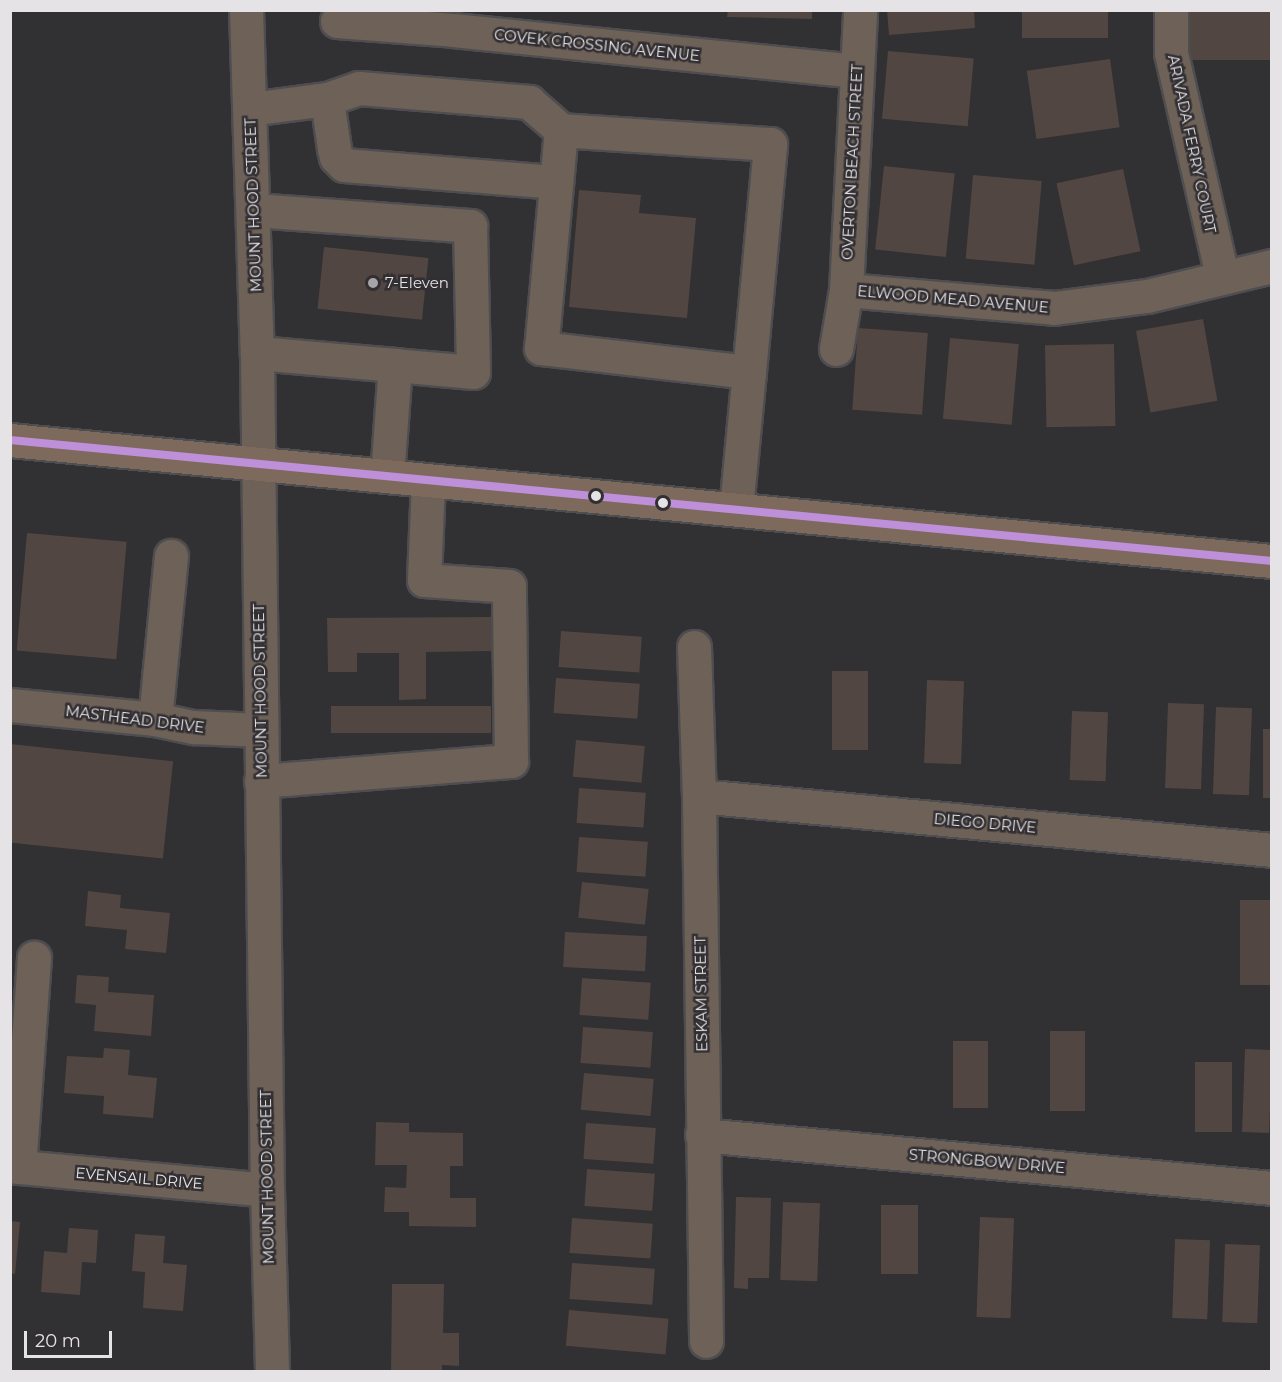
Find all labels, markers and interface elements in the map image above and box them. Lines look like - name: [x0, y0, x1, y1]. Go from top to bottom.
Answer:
- street label: COVEK CROSSING AVENUE: [493, 25, 701, 65]
- street label: ARIVADA FERRY COURT: [1164, 53, 1220, 235]
- street label: OVERTON BEACH STREET: [838, 63, 866, 261]
- street label: MOUNT HOOD STREET: [241, 118, 265, 292]
- place label: 7-Eleven: [385, 274, 449, 292]
- marker: 7-Eleven: [366, 276, 380, 290]
- street label: ELWOOD MEAD AVENUE: [857, 282, 1049, 316]
- unlabelled marker: [590, 490, 602, 502]
- unlabelled marker: [657, 497, 669, 509]
- street label: MOUNT HOOD STREET: [249, 604, 271, 778]
- street label: MASTHEAD DRIVE: [64, 702, 206, 736]
- street label: DIEGO DRIVE: [933, 810, 1037, 836]
- street label: ESKAM STREET: [691, 936, 711, 1052]
- street label: MOUNT HOOD STREET: [256, 1090, 278, 1264]
- street label: STRONGBOW DRIVE: [908, 1145, 1066, 1177]
- street label: EVENSAIL DRIVE: [75, 1163, 203, 1193]
- scale bar: [27, 1319, 116, 1357]
- text: 20 m: [35, 1330, 81, 1352]

